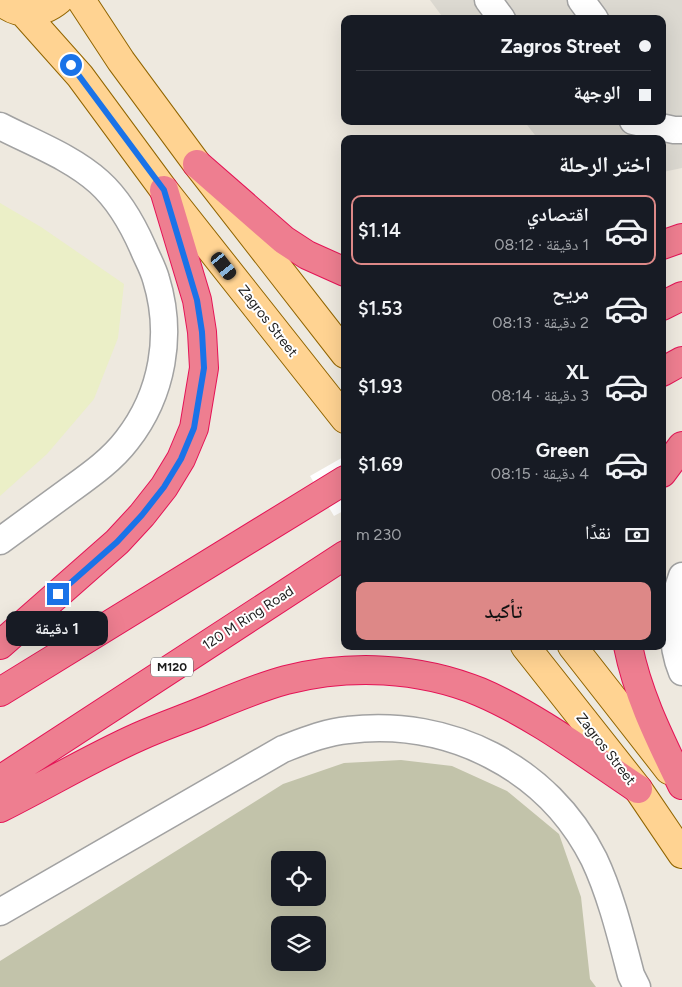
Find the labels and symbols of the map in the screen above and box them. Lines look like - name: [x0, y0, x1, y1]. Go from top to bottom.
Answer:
- route start: [60, 54, 82, 76]
- car: [208, 250, 239, 282]
- street label: Zagros Street: [235, 282, 301, 360]
- street label: 120 M Ring Road: [199, 582, 297, 654]
- route end: [47, 583, 69, 605]
- callout: 1 دقيقة: [7, 612, 109, 646]
- road number: M120: [151, 658, 193, 676]
- street label: Zagros Street: [573, 710, 639, 788]

